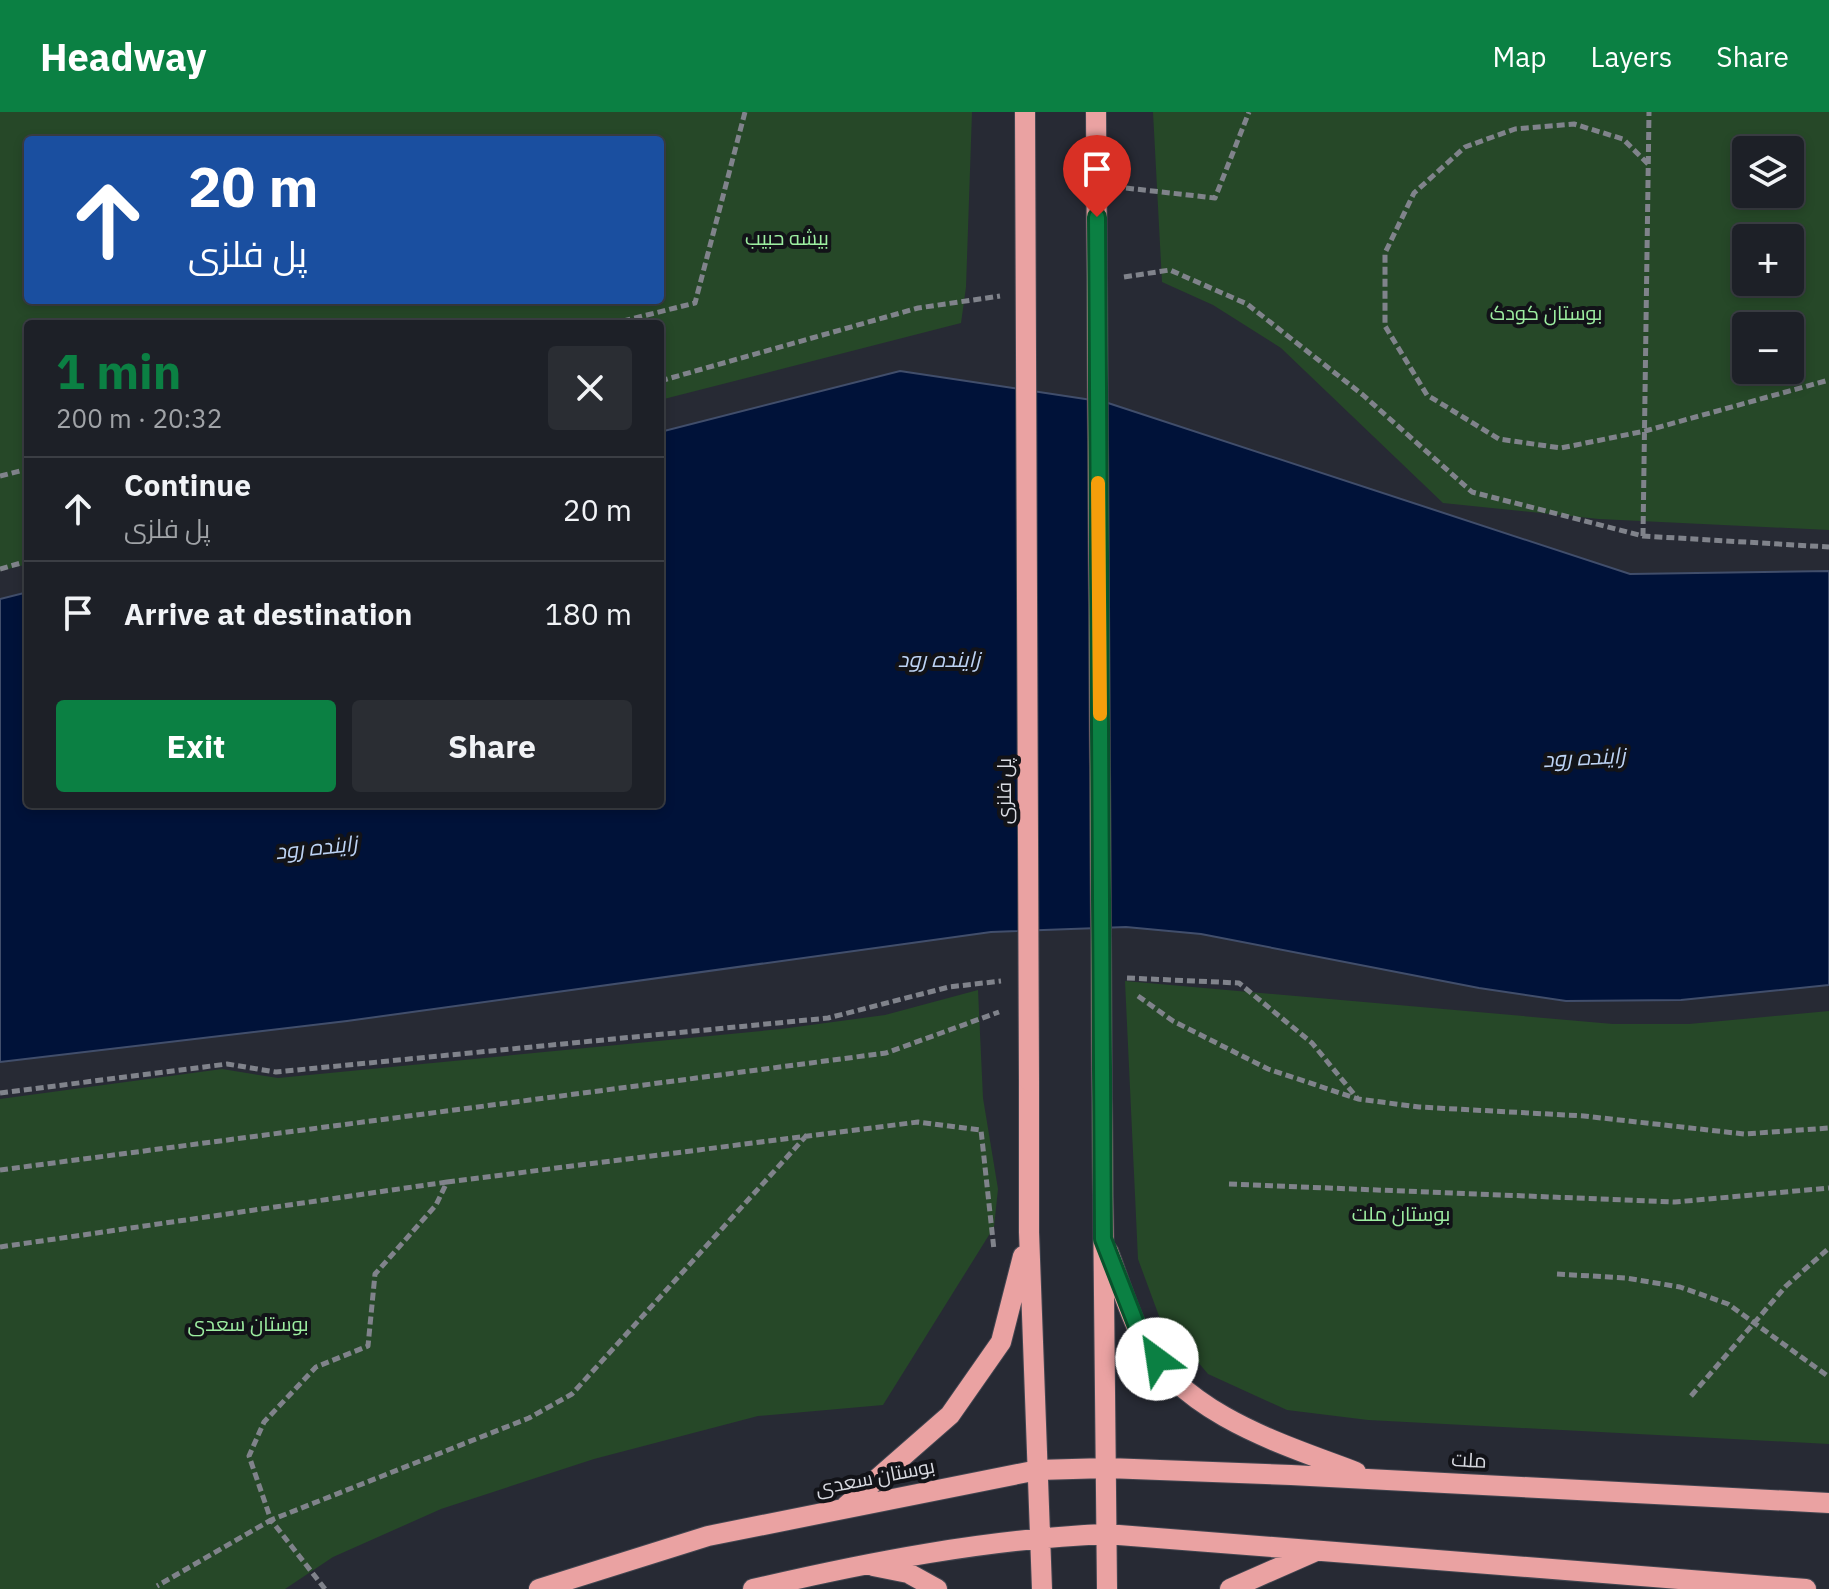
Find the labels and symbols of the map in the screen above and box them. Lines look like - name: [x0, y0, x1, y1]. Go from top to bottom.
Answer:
- pin: [1063, 135, 1131, 217]
- park label: بیشه حبیب: [745, 224, 829, 251]
- park label: بوستان کودک: [1490, 299, 1602, 326]
- water label: زاینده رود: [898, 644, 982, 673]
- water label: زاینده رود: [1542, 740, 1628, 773]
- street label: پل فلزی: [990, 757, 1017, 824]
- water label: زاینده رود: [274, 828, 361, 865]
- park label: بوستان ملت: [1352, 1200, 1450, 1227]
- park label: بوستان سعدی: [187, 1310, 309, 1337]
- position arrow: [1115, 1317, 1199, 1401]
- street label: ملت: [1451, 1445, 1487, 1474]
- street label: بوستان سعدی: [813, 1452, 937, 1501]

